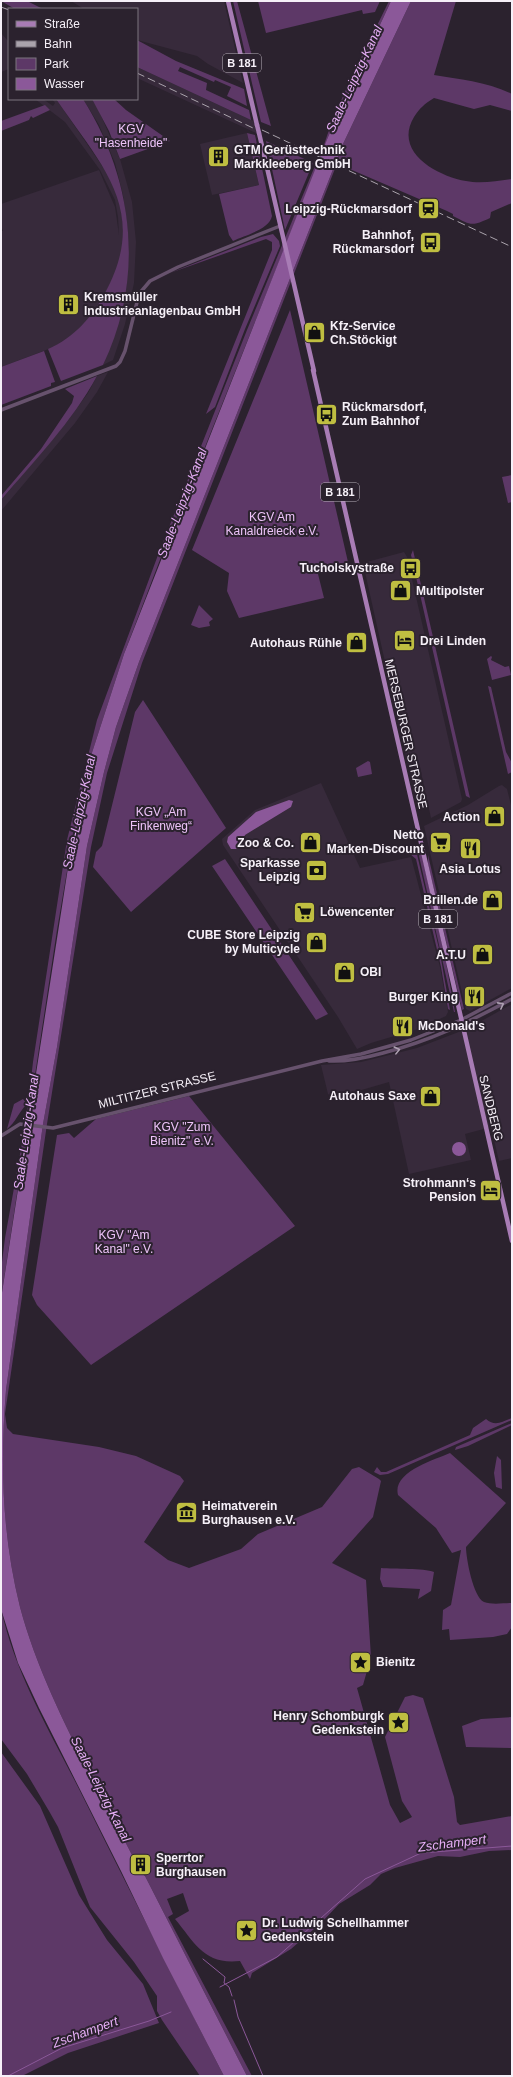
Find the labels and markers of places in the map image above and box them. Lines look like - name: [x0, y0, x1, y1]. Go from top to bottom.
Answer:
- place label: GTM Gerüsttechnik Markkleeberg GmbH: [234, 143, 351, 171]
- building icon: GTM Gerüsttechnik Markkleeberg GmbH: [206, 144, 232, 170]
- station icon: Leipzig-Rückmarsdorf: [415, 196, 441, 222]
- place label: Leipzig-Rückmarsdorf: [285, 202, 413, 216]
- place label: Bahnhof, Rückmarsdorf: [333, 228, 415, 256]
- bus stop icon: Bahnhof, Rückmarsdorf: [417, 229, 443, 255]
- place label: Kremsmüller Industrieanlagenbau GmbH: [84, 290, 241, 318]
- building icon: Kremsmüller Industrieanlagenbau GmbH: [56, 291, 82, 317]
- place label: Kfz-Service Ch.Stöckigt: [330, 319, 397, 347]
- shop icon: Kfz-Service Ch.Stöckigt: [302, 320, 328, 346]
- place label: Rückmarsdorf, Zum Bahnhof: [342, 400, 427, 428]
- bus stop icon: Rückmarsdorf, Zum Bahnhof: [313, 401, 339, 427]
- bus stop icon: Tucholskystraße: [397, 555, 423, 581]
- place label: Tucholskystraße: [300, 561, 394, 575]
- shop icon: Multipolster: [388, 578, 414, 604]
- place label: Multipolster: [416, 584, 484, 598]
- hotel icon: Drei Linden: [391, 628, 417, 654]
- shop icon: Autohaus Rühle: [344, 630, 370, 656]
- place label: Drei Linden: [420, 634, 486, 648]
- place label: Autohaus Rühle: [250, 636, 342, 650]
- shop icon: Action: [482, 804, 508, 830]
- place label: Action: [443, 810, 480, 824]
- place label: Netto Marken-Discount: [327, 828, 424, 856]
- supermarket icon: Netto Marken-Discount: [427, 829, 453, 855]
- shop icon: Zoo & Co.: [297, 830, 323, 856]
- restaurant icon: Asia Lotus: [457, 835, 483, 861]
- place label: Zoo & Co.: [237, 836, 294, 850]
- place label: Sparkasse Leipzig: [240, 856, 300, 884]
- bank icon: Sparkasse Leipzig: [303, 857, 329, 883]
- place label: Asia Lotus: [439, 862, 501, 876]
- shop icon: Brillen.de: [480, 887, 506, 913]
- place label: Brillen.de: [423, 893, 478, 907]
- supermarket icon: Löwencenter: [292, 899, 318, 925]
- place label: Löwencenter: [320, 905, 394, 919]
- place label: CUBE Store Leipzig by Multicycle: [187, 928, 300, 956]
- shop icon: CUBE Store Leipzig by Multicycle: [303, 929, 329, 955]
- shop icon: A.T.U: [469, 942, 495, 968]
- place label: A.T.U: [436, 948, 466, 962]
- shop icon: OBI: [332, 959, 358, 985]
- place label: OBI: [360, 965, 381, 979]
- restaurant icon: Burger King: [461, 984, 487, 1010]
- place label: Burger King: [389, 990, 458, 1004]
- restaurant icon: McDonald's: [389, 1013, 415, 1039]
- place label: McDonald's: [418, 1019, 485, 1033]
- shop icon: Autohaus Saxe: [418, 1083, 444, 1109]
- place label: Autohaus Saxe: [329, 1089, 416, 1103]
- place label: Strohmann‘s Pension: [403, 1176, 476, 1204]
- hotel icon: Strohmann‘s Pension: [478, 1177, 504, 1203]
- place label: Heimatverein Burghausen e.V.: [202, 1499, 296, 1527]
- museum icon: Heimatverein Burghausen e.V.: [173, 1500, 199, 1526]
- place icon: Bienitz: [348, 1649, 374, 1675]
- place label: Bienitz: [376, 1655, 415, 1669]
- place label: Henry Schomburgk Gedenkstein: [273, 1709, 384, 1737]
- place icon: Henry Schomburgk Gedenkstein: [386, 1710, 412, 1736]
- place label: Sperrtor Burghausen: [156, 1851, 226, 1879]
- building icon: Sperrtor Burghausen: [127, 1852, 153, 1878]
- place label: Dr. Ludwig Schellhammer Gedenkstein: [262, 1916, 409, 1944]
- place icon: Dr. Ludwig Schellhammer Gedenkstein: [233, 1917, 259, 1943]

